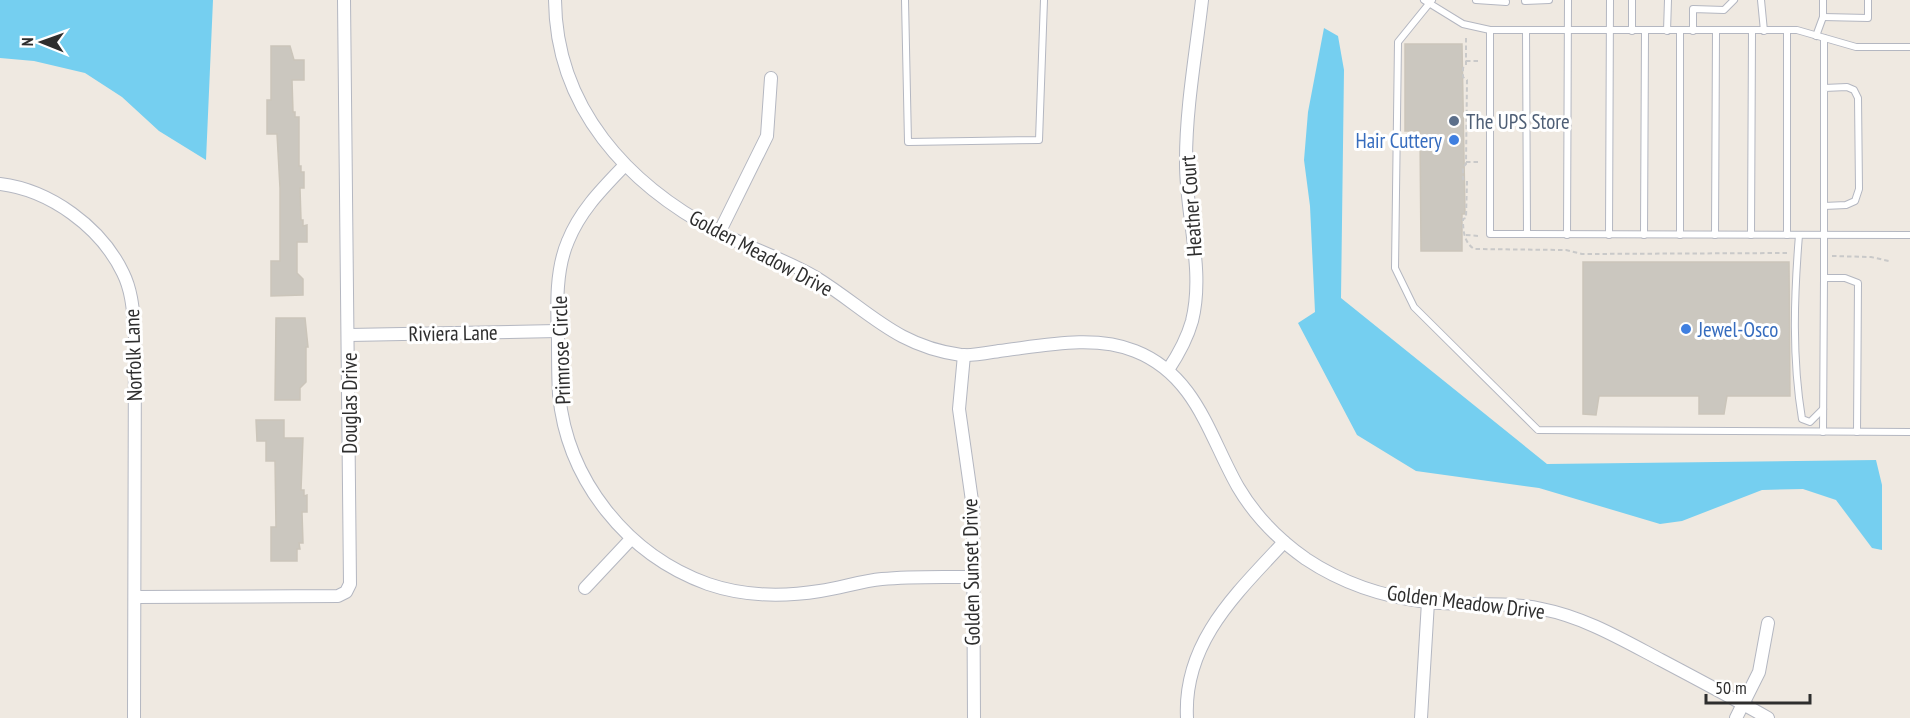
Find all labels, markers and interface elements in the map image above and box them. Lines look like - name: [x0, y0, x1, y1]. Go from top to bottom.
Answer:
- north arrow: [12, 12, 72, 72]
- text: N: [17, 37, 37, 46]
- place label: The UPS Store: [1466, 108, 1570, 135]
- marker: The UPS Store: [1447, 114, 1461, 128]
- place label: Hair Cuttery: [1355, 127, 1442, 154]
- marker: Hair Cuttery: [1447, 133, 1461, 147]
- street label: Heather Court: [1174, 154, 1208, 258]
- street label: Golden Meadow Drive: [685, 204, 837, 302]
- street label: Primrose Circle: [546, 295, 576, 405]
- street label: Norfolk Lane: [118, 308, 148, 402]
- place label: Jewel-Osco: [1697, 316, 1778, 343]
- street label: Riviera Lane: [408, 319, 498, 347]
- marker: Jewel-Osco: [1679, 322, 1693, 336]
- street label: Douglas Drive: [336, 352, 363, 454]
- street label: Golden Sunset Drive: [956, 498, 986, 646]
- street label: Golden Meadow Drive: [1386, 579, 1546, 625]
- scale bar: [1706, 667, 1810, 705]
- text: 50 m: [1715, 676, 1747, 699]

